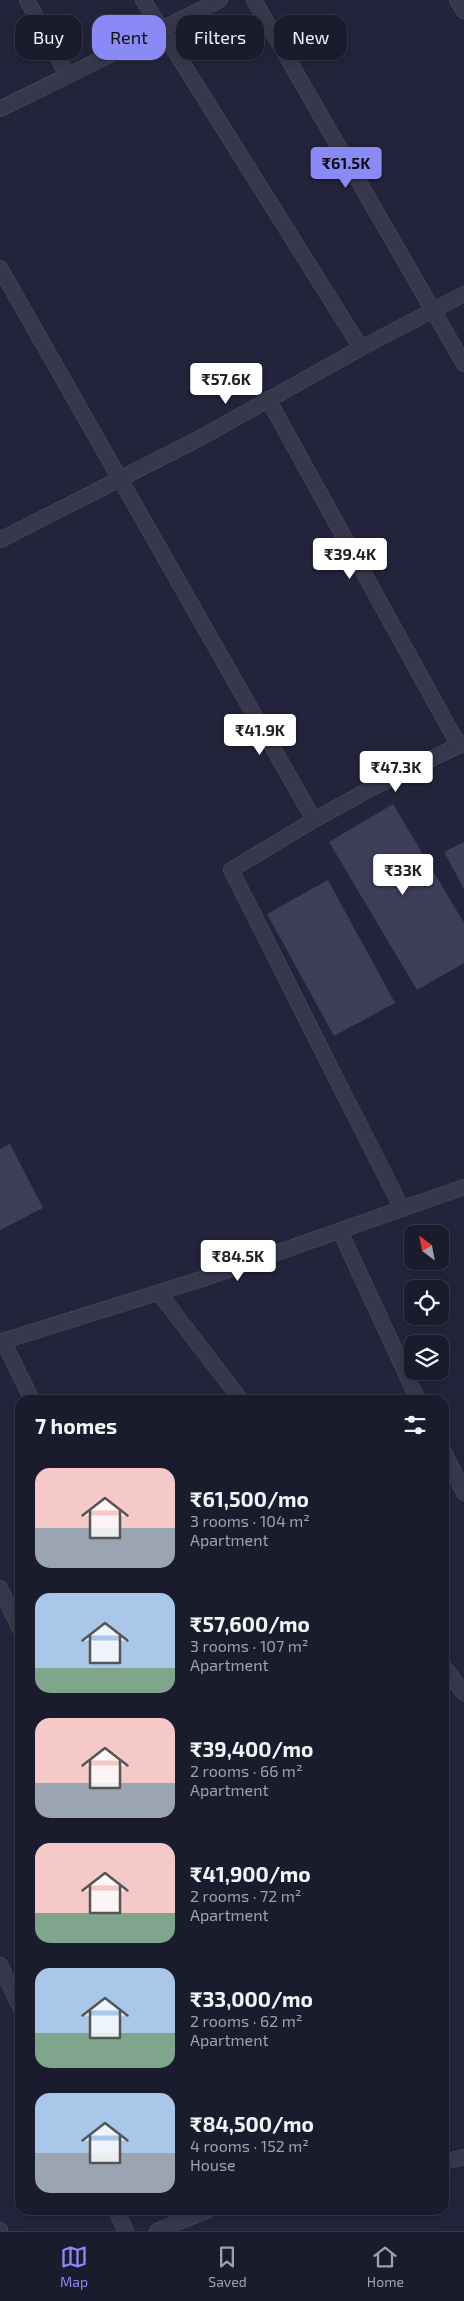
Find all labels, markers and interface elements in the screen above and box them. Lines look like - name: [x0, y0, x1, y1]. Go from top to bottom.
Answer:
- chip: Buy: [15, 15, 82, 60]
- chip: Rent: [92, 15, 166, 60]
- chip: Filters: [176, 15, 264, 60]
- chip: New: [274, 15, 347, 60]
- pin: ₹61.5K: [305, 146, 387, 189]
- text: ₹61.5K: [322, 153, 370, 172]
- pin: ₹57.6K: [185, 362, 267, 405]
- text: ₹57.6K: [201, 369, 251, 388]
- pin: ₹39.4K: [309, 538, 391, 580]
- text: ₹39.4K: [324, 544, 376, 563]
- pin: ₹41.9K: [219, 714, 301, 756]
- text: ₹41.9K: [235, 720, 285, 739]
- pin: ₹47.3K: [355, 750, 437, 793]
- text: ₹47.3K: [371, 757, 421, 776]
- pin: ₹33K: [373, 854, 433, 896]
- text: ₹33K: [384, 860, 422, 879]
- north arrow: [404, 1225, 449, 1270]
- map controls: [404, 1225, 449, 1380]
- pin: ₹84.5K: [197, 1240, 279, 1282]
- text: ₹84.5K: [212, 1246, 264, 1265]
- button: locate: [404, 1280, 449, 1325]
- button: layers: [404, 1335, 449, 1380]
- icon: filters: [401, 1411, 429, 1439]
- text: 7 homes: [35, 1413, 117, 1438]
- text: ₹61,500/mo: [190, 1486, 309, 1511]
- icon: home: [75, 1488, 135, 1548]
- text: 3 rooms · 104 m²: [190, 1511, 310, 1530]
- text: Apartment: [190, 1530, 269, 1549]
- text: ₹57,600/mo: [190, 1611, 310, 1636]
- icon: home: [75, 1613, 135, 1673]
- text: 3 rooms · 107 m²: [190, 1636, 308, 1655]
- text: Apartment: [190, 1655, 269, 1674]
- text: ₹39,400/mo: [190, 1736, 313, 1761]
- icon: home: [75, 1738, 135, 1798]
- text: 2 rooms · 66 m²: [190, 1761, 303, 1780]
- text: Apartment: [190, 1780, 269, 1799]
- text: ₹41,900/mo: [190, 1861, 311, 1886]
- icon: home: [75, 1863, 135, 1923]
- text: 2 rooms · 72 m²: [190, 1886, 301, 1905]
- text: Apartment: [190, 1905, 269, 1924]
- text: ₹33,000/mo: [190, 1986, 313, 2011]
- icon: home: [75, 1988, 135, 2048]
- text: 2 rooms · 62 m²: [190, 2011, 302, 2030]
- text: Apartment: [190, 2030, 269, 2049]
- text: ₹84,500/mo: [190, 2111, 314, 2136]
- icon: home: [75, 2113, 135, 2173]
- text: 4 rooms · 152 m²: [190, 2136, 309, 2155]
- text: House: [190, 2155, 236, 2174]
- tab: Map: [60, 2243, 88, 2290]
- tab: Saved: [208, 2243, 247, 2290]
- tab: Home: [367, 2243, 404, 2290]

